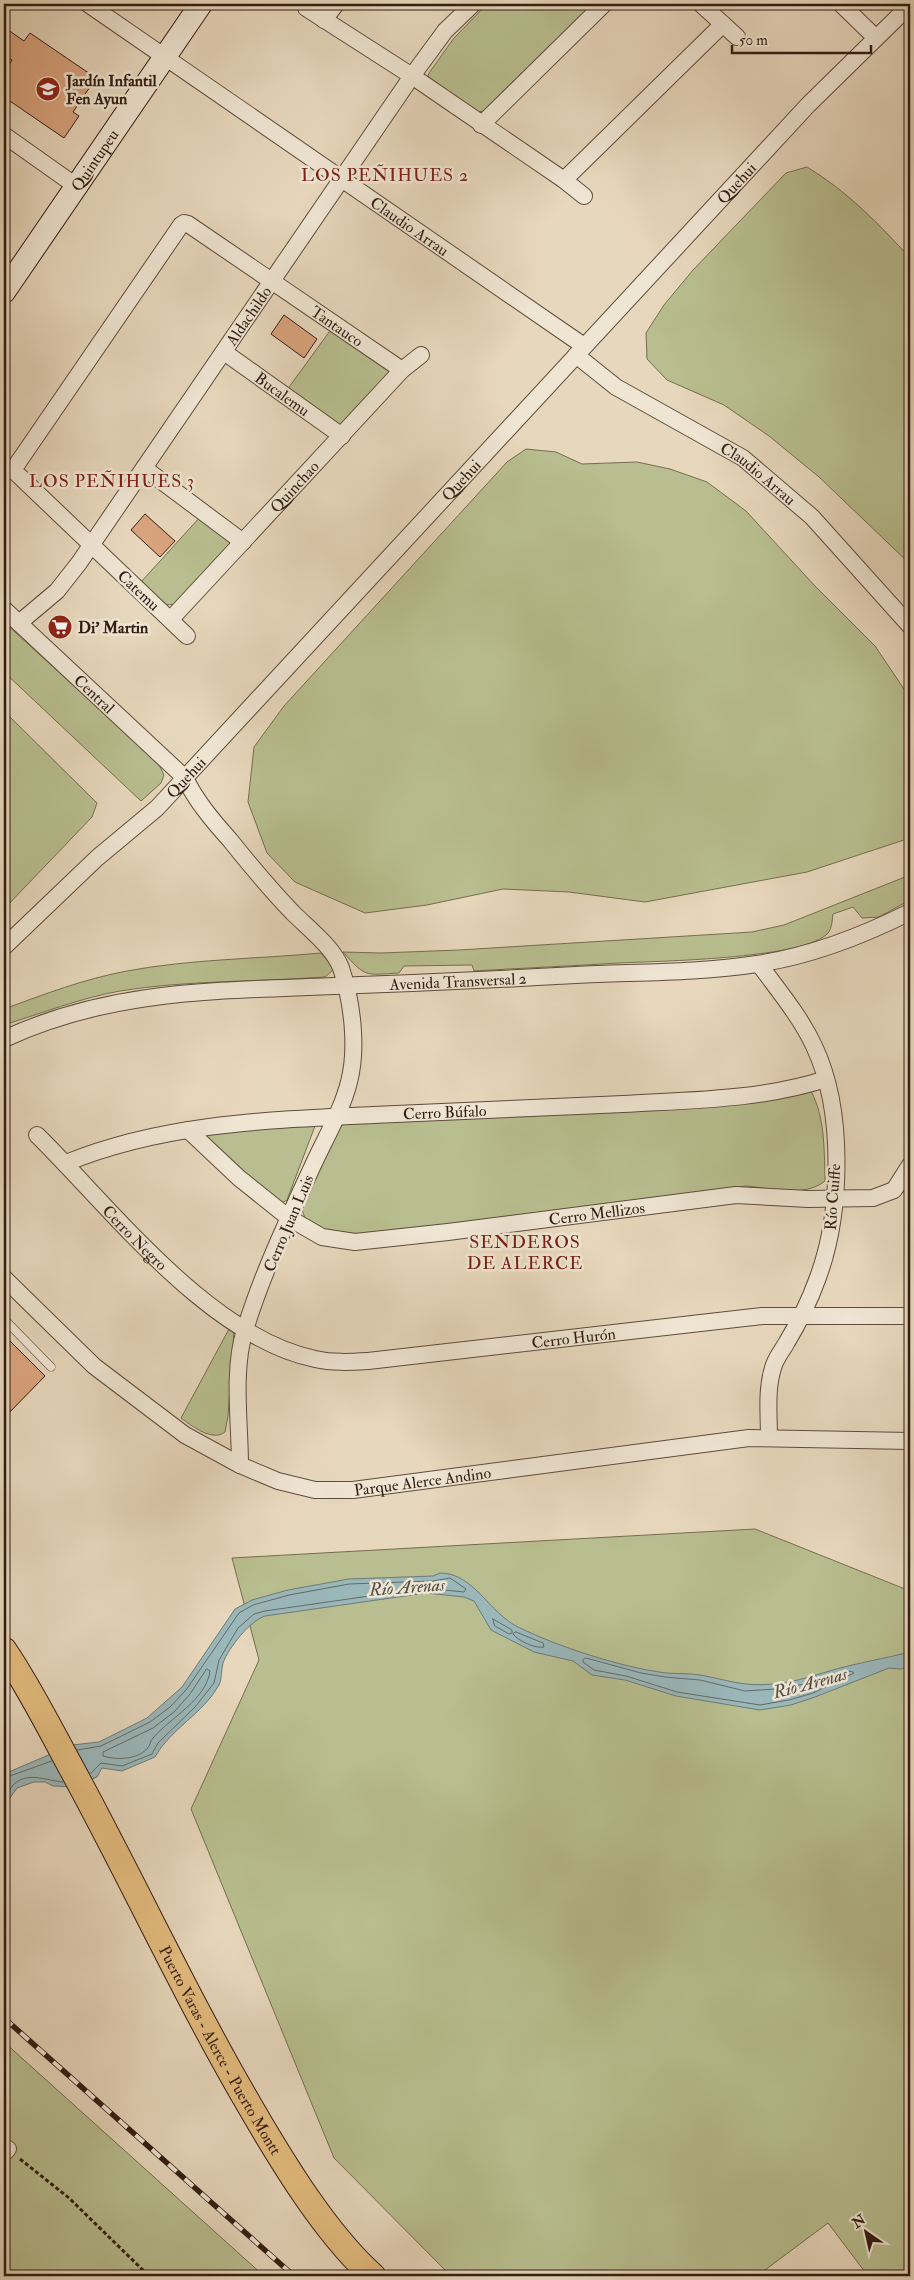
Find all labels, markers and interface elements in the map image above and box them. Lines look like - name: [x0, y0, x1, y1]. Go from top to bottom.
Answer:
- scale bar: [732, 22, 870, 54]
- text: 50 m: [739, 31, 768, 50]
- place label: Jardín Infantil Fen Ayun: [65, 71, 157, 110]
- school or university icon: Jardín Infantil Fen Ayun: [35, 76, 61, 102]
- street label: Quintupeu: [67, 126, 123, 195]
- street label: Quehui: [713, 159, 761, 208]
- district label: LOS PEÑIHUES 2: [301, 164, 469, 187]
- street label: Claudio Arrau: [366, 193, 452, 261]
- street label: Aldachildo: [221, 282, 276, 350]
- street label: Tantauco: [307, 302, 367, 352]
- street label: Bucalemu: [251, 368, 314, 421]
- street label: Claudio Arrau: [717, 438, 800, 510]
- street label: Quehui: [437, 456, 486, 505]
- street label: Quinchao: [266, 457, 324, 517]
- district label: LOS PEÑIHUES 3: [29, 470, 195, 493]
- street label: Catemu: [113, 566, 164, 615]
- supermarket icon: Di' Martin: [47, 614, 73, 640]
- place label: Di' Martin: [78, 618, 149, 638]
- street label: Central: [69, 671, 118, 718]
- street label: Quehui: [162, 753, 210, 803]
- street label: Avenida Transversal 2: [388, 969, 527, 995]
- street label: Cerro Búfalo: [403, 1101, 487, 1125]
- street label: Río Cuiffe: [821, 1163, 845, 1231]
- street label: Cerro Juan Luis: [259, 1172, 319, 1275]
- street label: Cerro Mellizos: [548, 1198, 646, 1230]
- street label: Cerro Negro: [98, 1201, 171, 1275]
- district label: SENDEROS DE ALERCE: [467, 1231, 583, 1275]
- street label: Cerro Hurón: [530, 1324, 617, 1353]
- street label: Parque Alerce Andino: [353, 1463, 493, 1501]
- water label: Río Arenas: [367, 1573, 447, 1602]
- water label: Río Arenas: [770, 1662, 851, 1705]
- street label: Puerto Varas - Alerce - Puerto Montt: [154, 1942, 286, 2159]
- north arrow: [842, 2208, 892, 2258]
- text: N: [848, 2211, 869, 2233]

